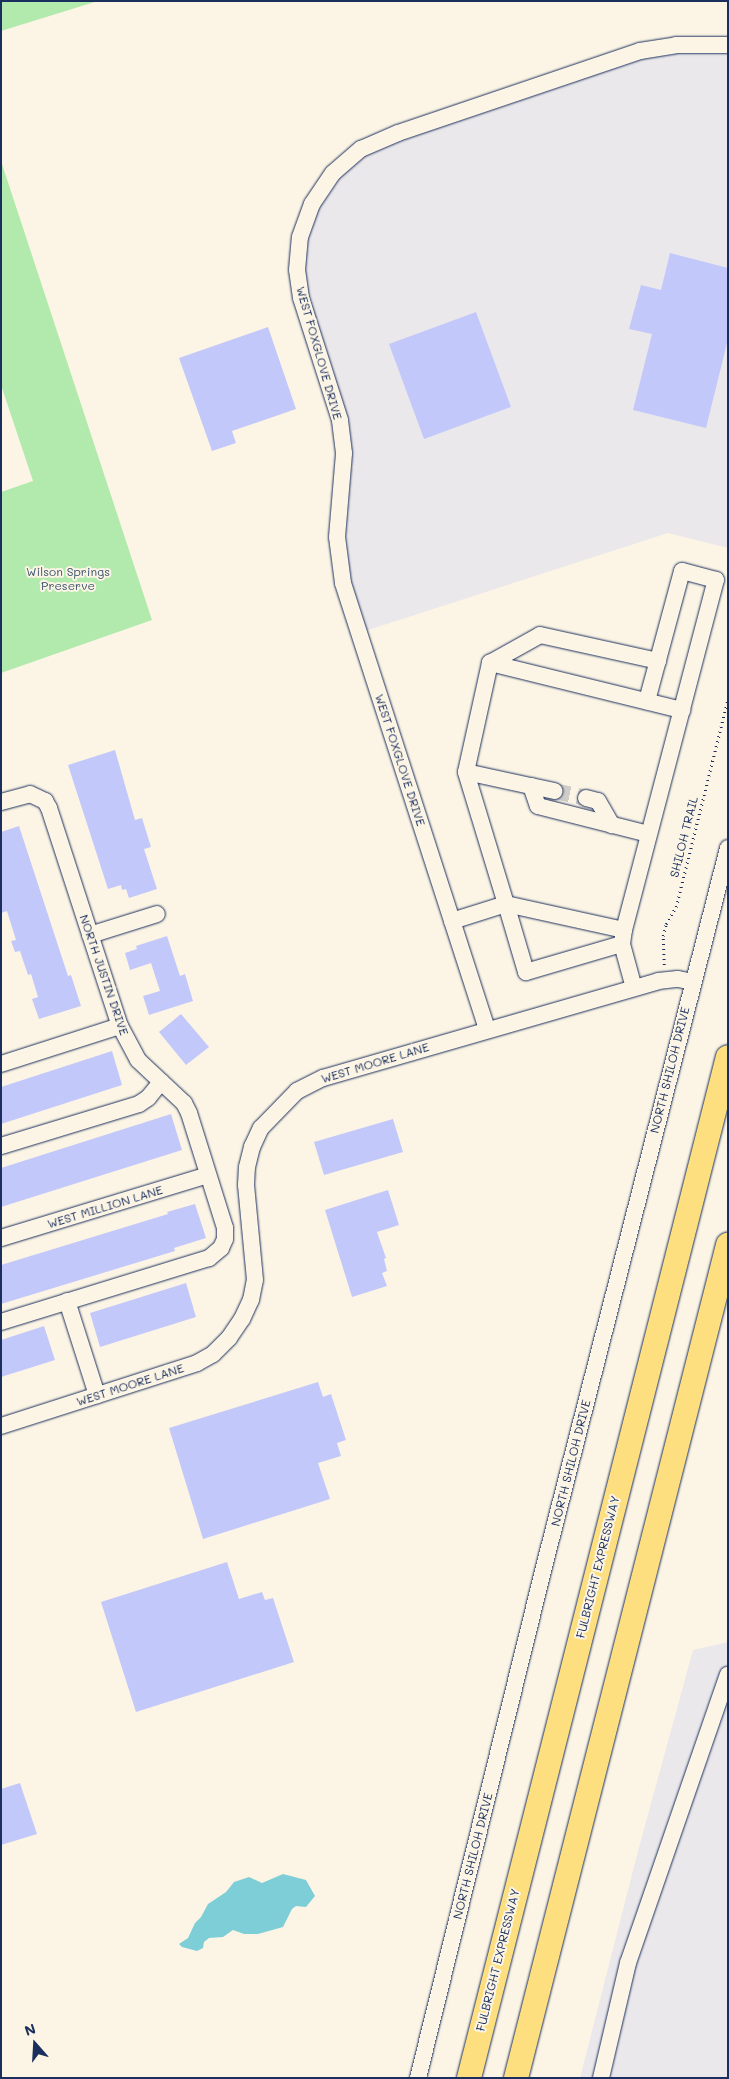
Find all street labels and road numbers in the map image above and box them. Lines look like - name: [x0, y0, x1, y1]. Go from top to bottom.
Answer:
- street label: WEST FOXGLOVE DRIVE: [293, 285, 345, 421]
- street label: WEST FOXGLOVE DRIVE: [372, 692, 428, 828]
- street label: SHILOH TRAIL: [667, 795, 701, 879]
- street label: NORTH JUSTIN DRIVE: [77, 913, 131, 1037]
- street label: NORTH SHILOH DRIVE: [647, 1005, 693, 1135]
- street label: WEST MOORE LANE: [319, 1040, 431, 1086]
- street label: WEST MILLION LANE: [46, 1183, 164, 1231]
- street label: WEST MOORE LANE: [75, 1361, 185, 1409]
- street label: NORTH SHILOH DRIVE: [548, 1398, 594, 1528]
- street label: FULBRIGHT EXPRESSWAY: [573, 1494, 623, 1640]
- street label: NORTH SHILOH DRIVE: [450, 1791, 496, 1921]
- street label: FULBRIGHT EXPRESSWAY: [473, 1887, 523, 2033]

